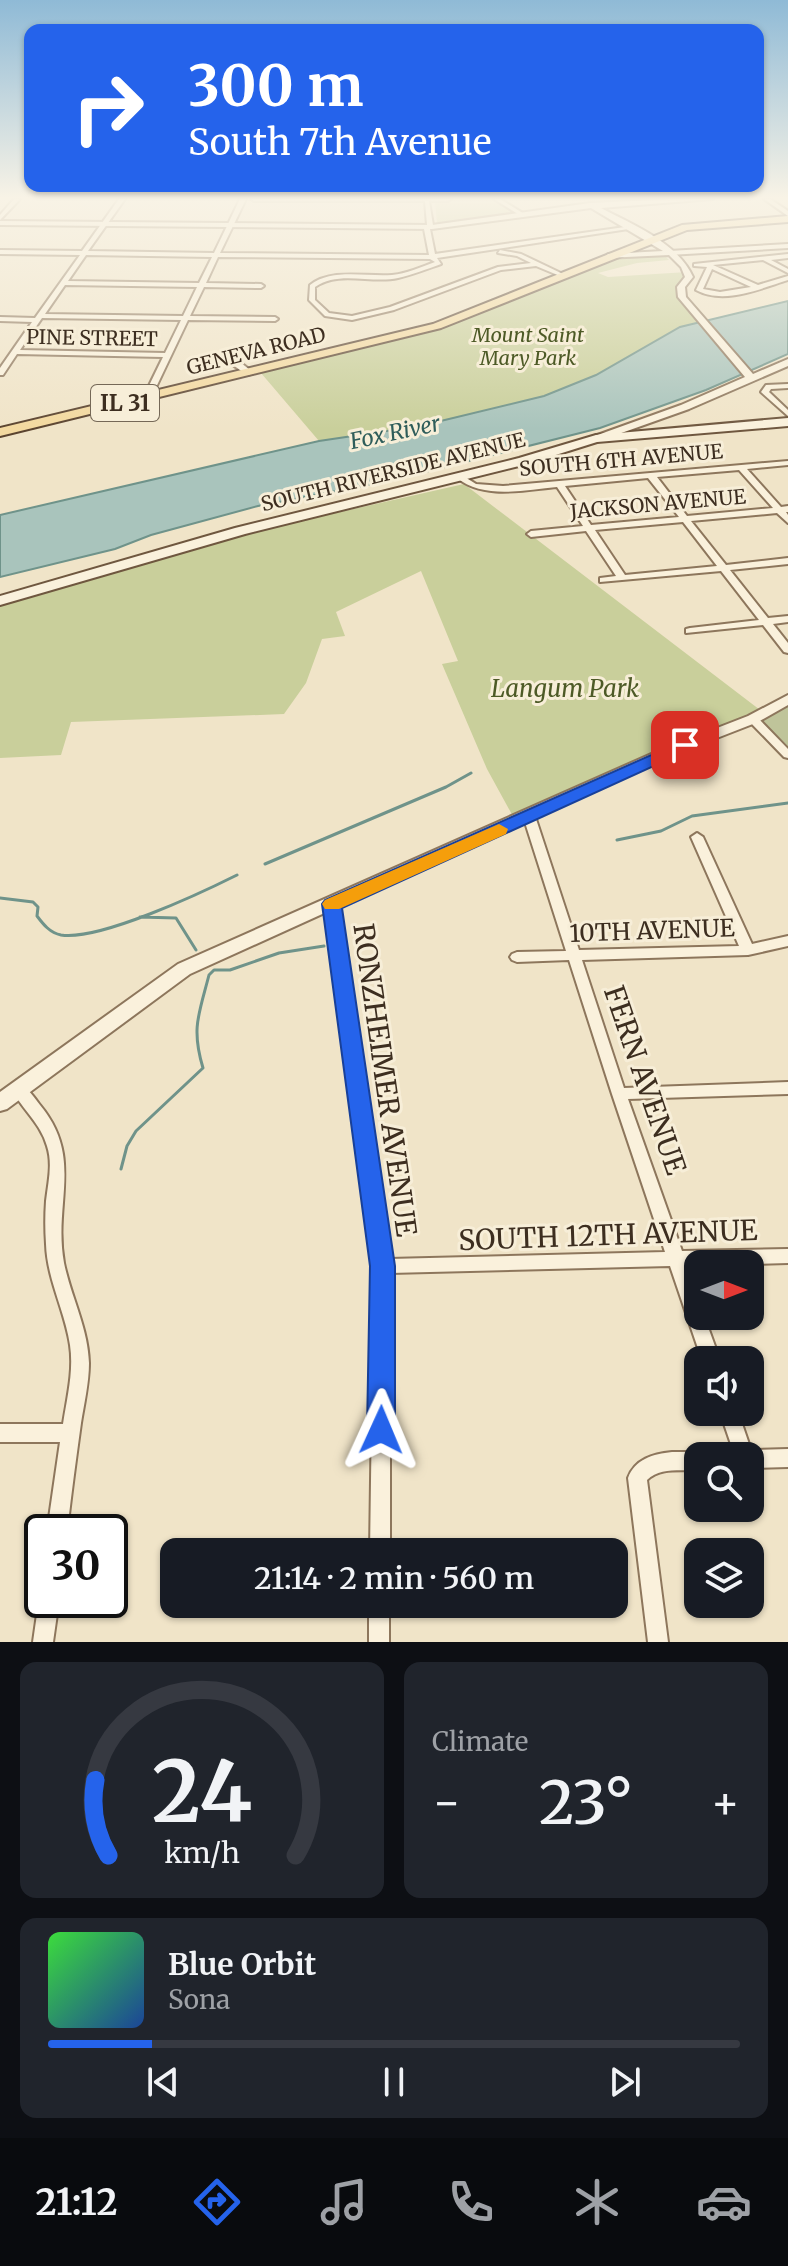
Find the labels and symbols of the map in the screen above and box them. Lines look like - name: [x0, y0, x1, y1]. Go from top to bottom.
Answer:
- street label: GENEVA ROAD: [184, 321, 328, 380]
- park label: Mount Saint Mary Park: [471, 322, 584, 370]
- street label: PINE STREET: [26, 324, 158, 351]
- road number: IL 31: [91, 385, 159, 421]
- water label: Fox River: [346, 409, 444, 455]
- street label: SOUTH RIVERSIDE AVENUE: [258, 426, 528, 516]
- street label: SOUTH 6TH AVENUE: [518, 438, 724, 481]
- street label: JACKSON AVENUE: [568, 483, 747, 524]
- park label: Langum Park: [491, 673, 639, 704]
- pin: [651, 711, 719, 779]
- street label: 10TH AVENUE: [569, 912, 736, 949]
- street label: RONZHEIMER AVENUE: [345, 921, 425, 1239]
- street label: FERN AVENUE: [596, 981, 694, 1179]
- street label: SOUTH 12TH AVENUE: [458, 1212, 758, 1258]
- north arrow: [684, 1250, 764, 1330]
- position arrow: [339, 1388, 423, 1472]
- speed limit sign: 30: [24, 1514, 128, 1618]

